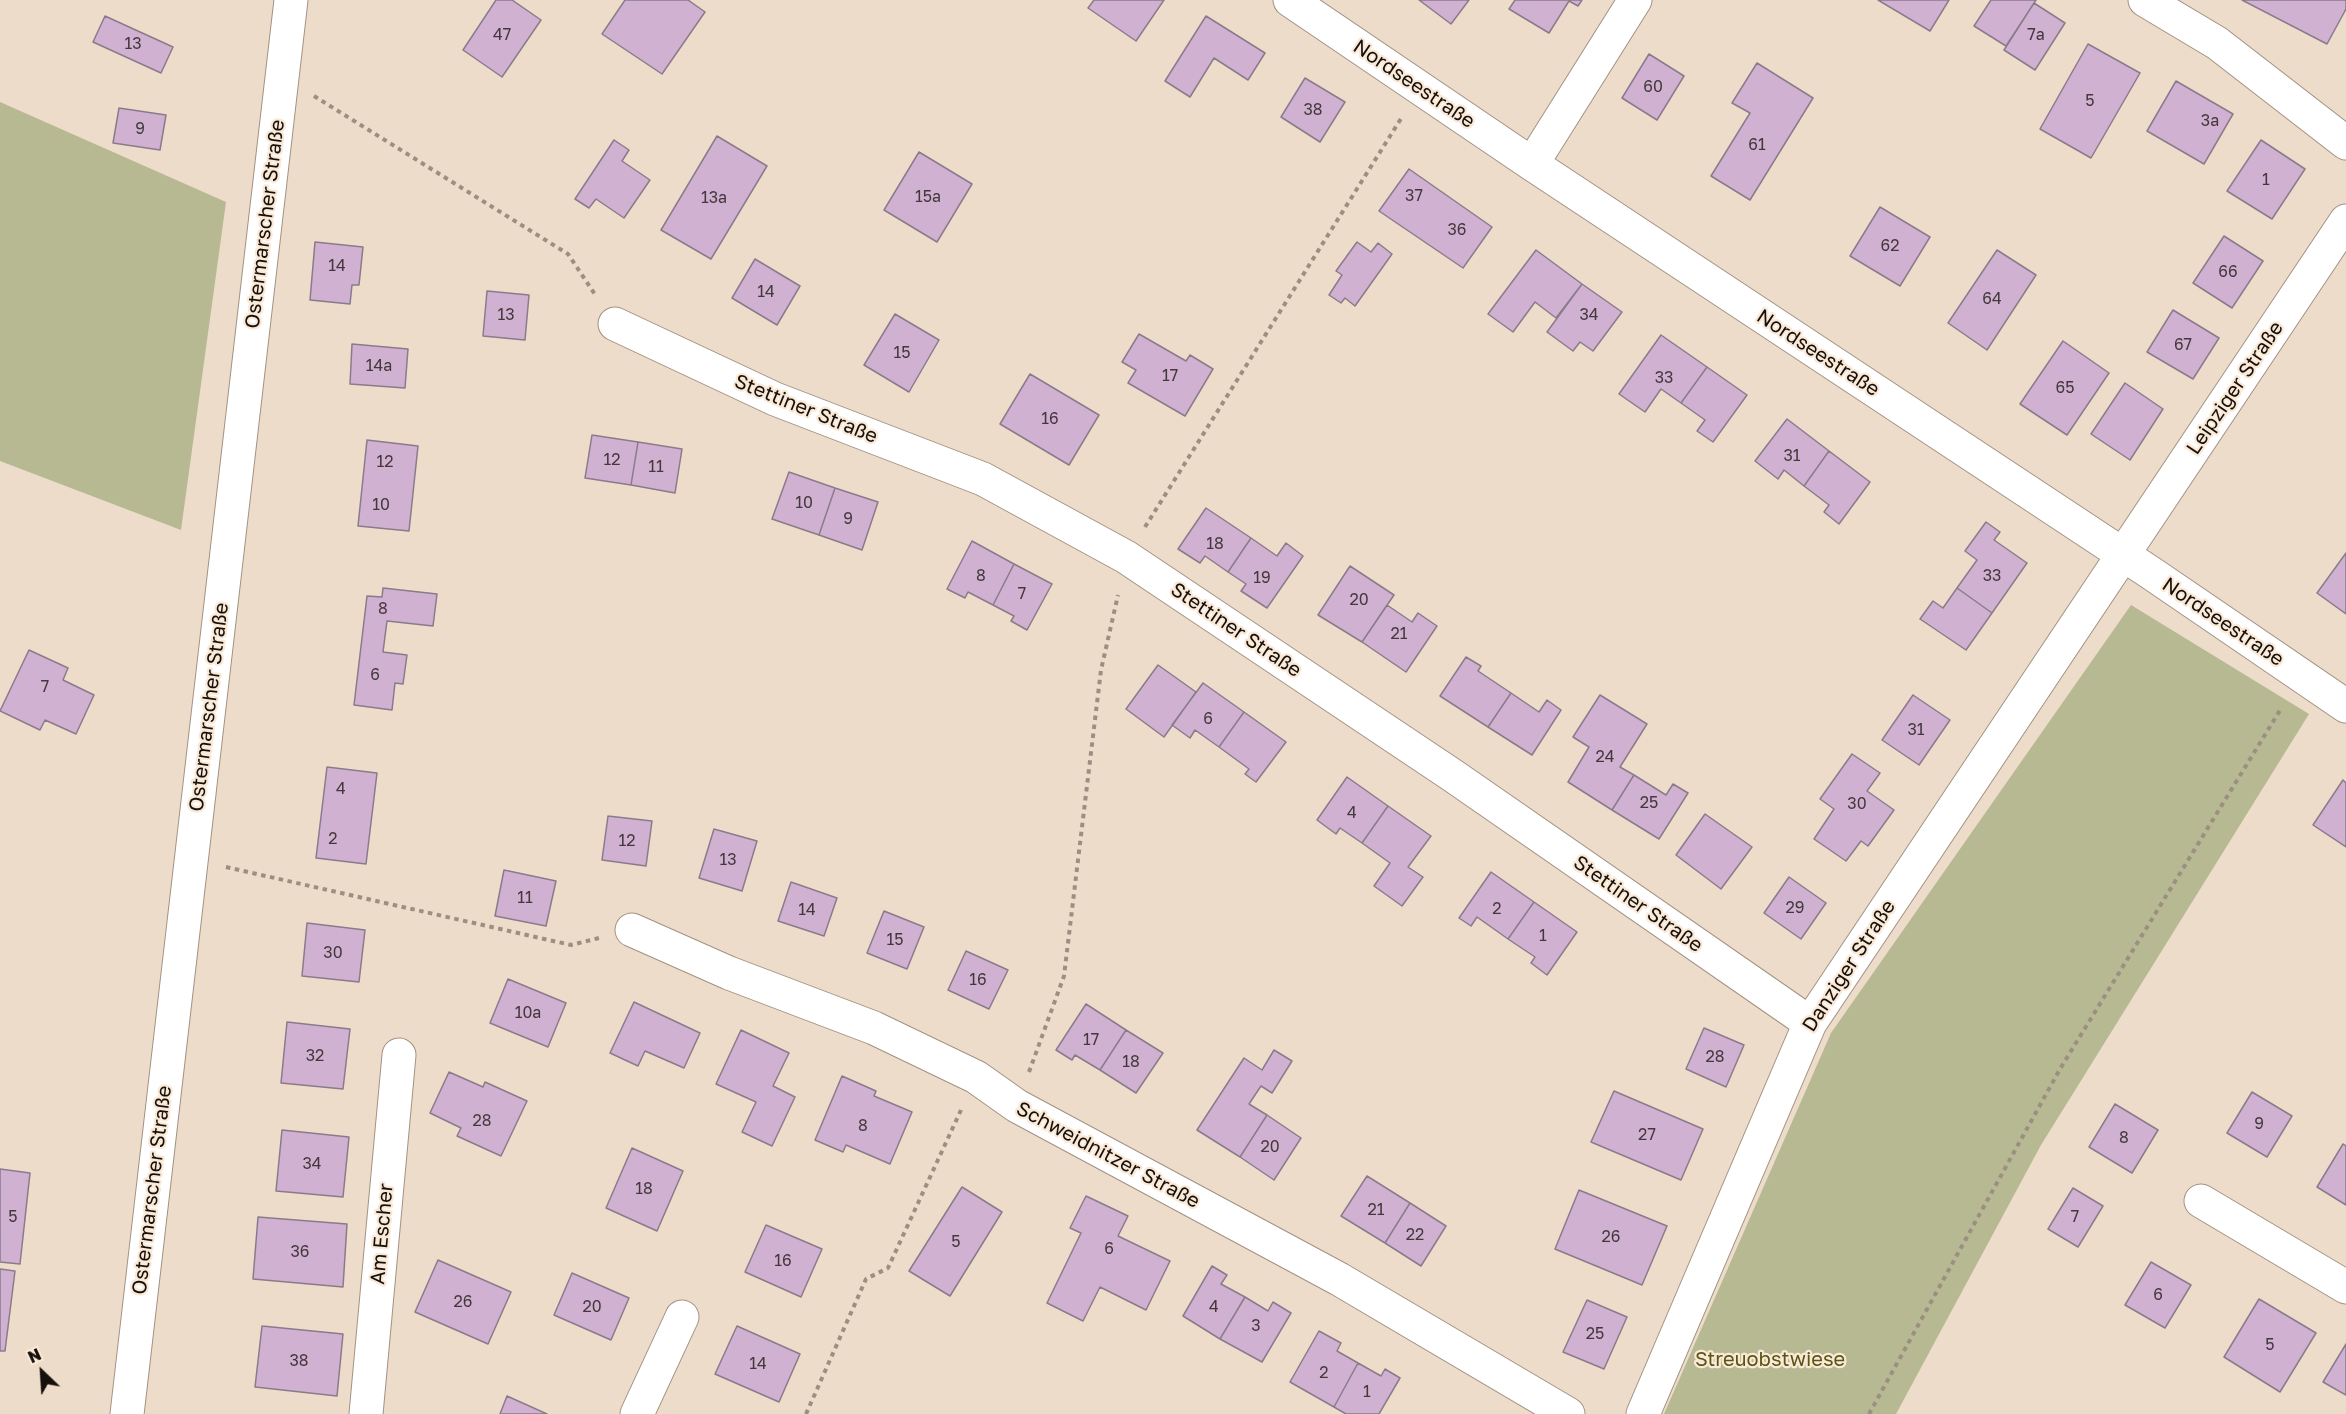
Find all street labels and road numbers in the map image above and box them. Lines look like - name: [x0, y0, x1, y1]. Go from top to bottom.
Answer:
- street label: Nordseestraße: [1349, 34, 1479, 134]
- street label: Ostermarscher Straße: [240, 118, 290, 330]
- street label: Nordseestraße: [1752, 304, 1884, 402]
- street label: Leipziger Straße: [2182, 317, 2288, 459]
- street label: Stettiner Straße: [731, 369, 881, 449]
- street label: Nordseestraße: [2158, 572, 2288, 672]
- street label: Stettiner Straße: [1166, 577, 1306, 683]
- street label: Ostermarscher Straße: [184, 601, 234, 813]
- street label: Stettiner Straße: [1569, 850, 1707, 958]
- street label: Danziger Straße: [1797, 896, 1901, 1036]
- street label: Ostermarscher Straße: [127, 1084, 177, 1296]
- street label: Schweidnitzer Straße: [1012, 1096, 1204, 1214]
- street label: Am Escher: [366, 1182, 398, 1286]

